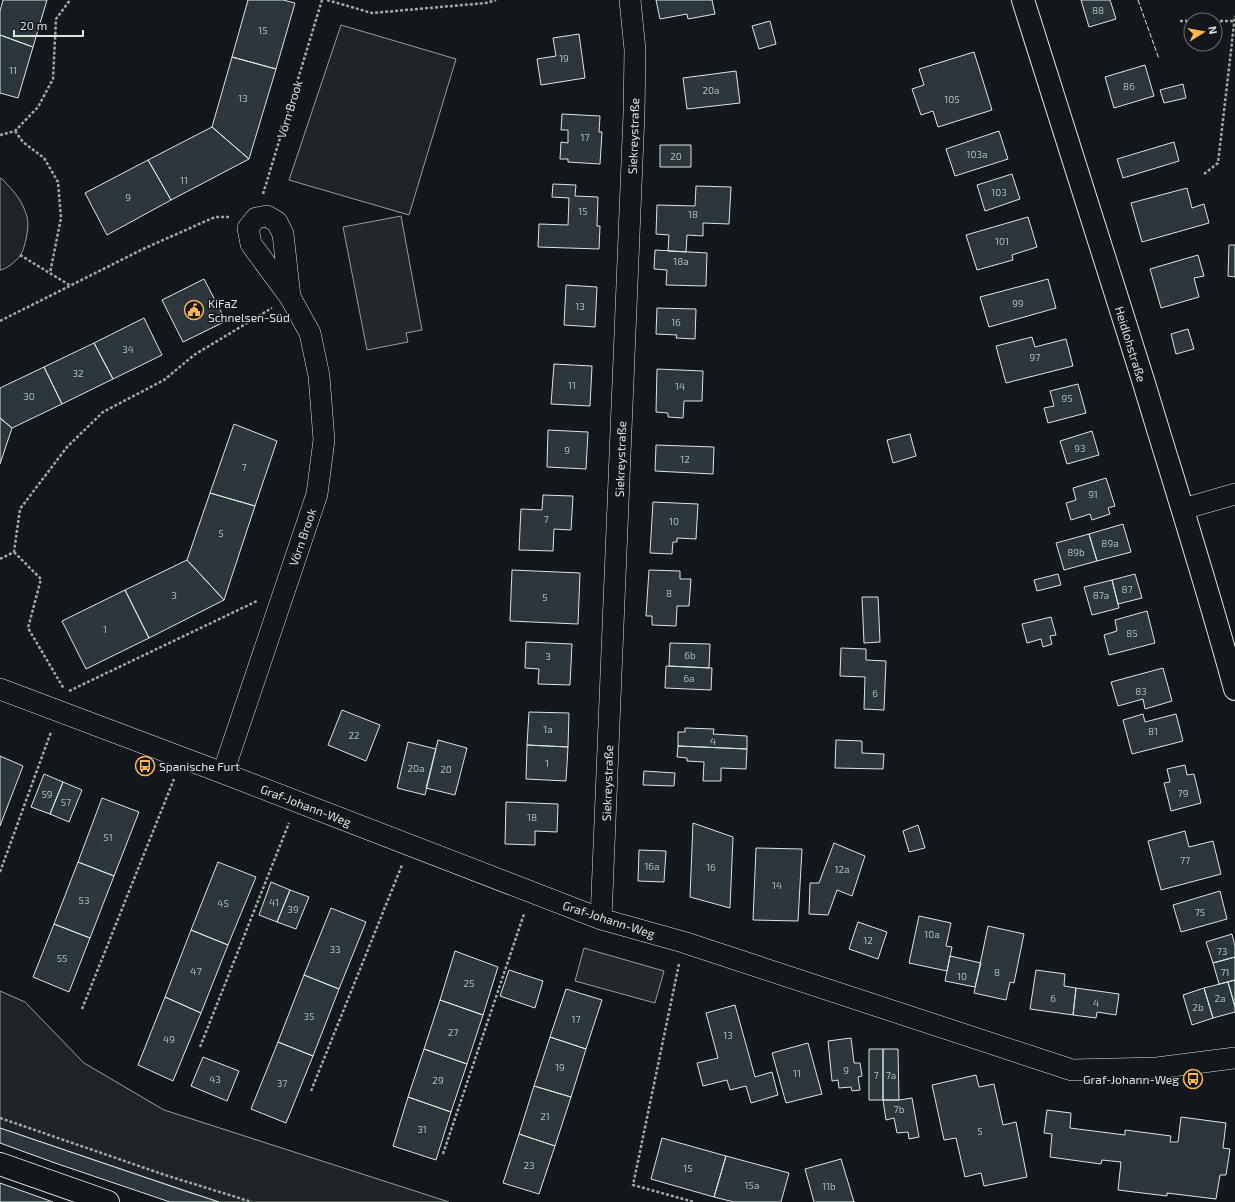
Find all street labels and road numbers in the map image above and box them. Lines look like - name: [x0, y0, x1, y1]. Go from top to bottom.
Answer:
- street label: Vörn Brook: [274, 78, 304, 140]
- street label: Siekreystraße: [625, 98, 641, 174]
- street label: Heidlohstraße: [1113, 305, 1149, 383]
- street label: Siekreystraße: [612, 421, 628, 497]
- street label: Vörn Brook: [286, 506, 318, 568]
- street label: Siekreystraße: [599, 745, 615, 821]
- street label: Graf-Johann-Weg: [259, 781, 354, 829]
- street label: Graf-Johann-Weg: [561, 898, 657, 941]

